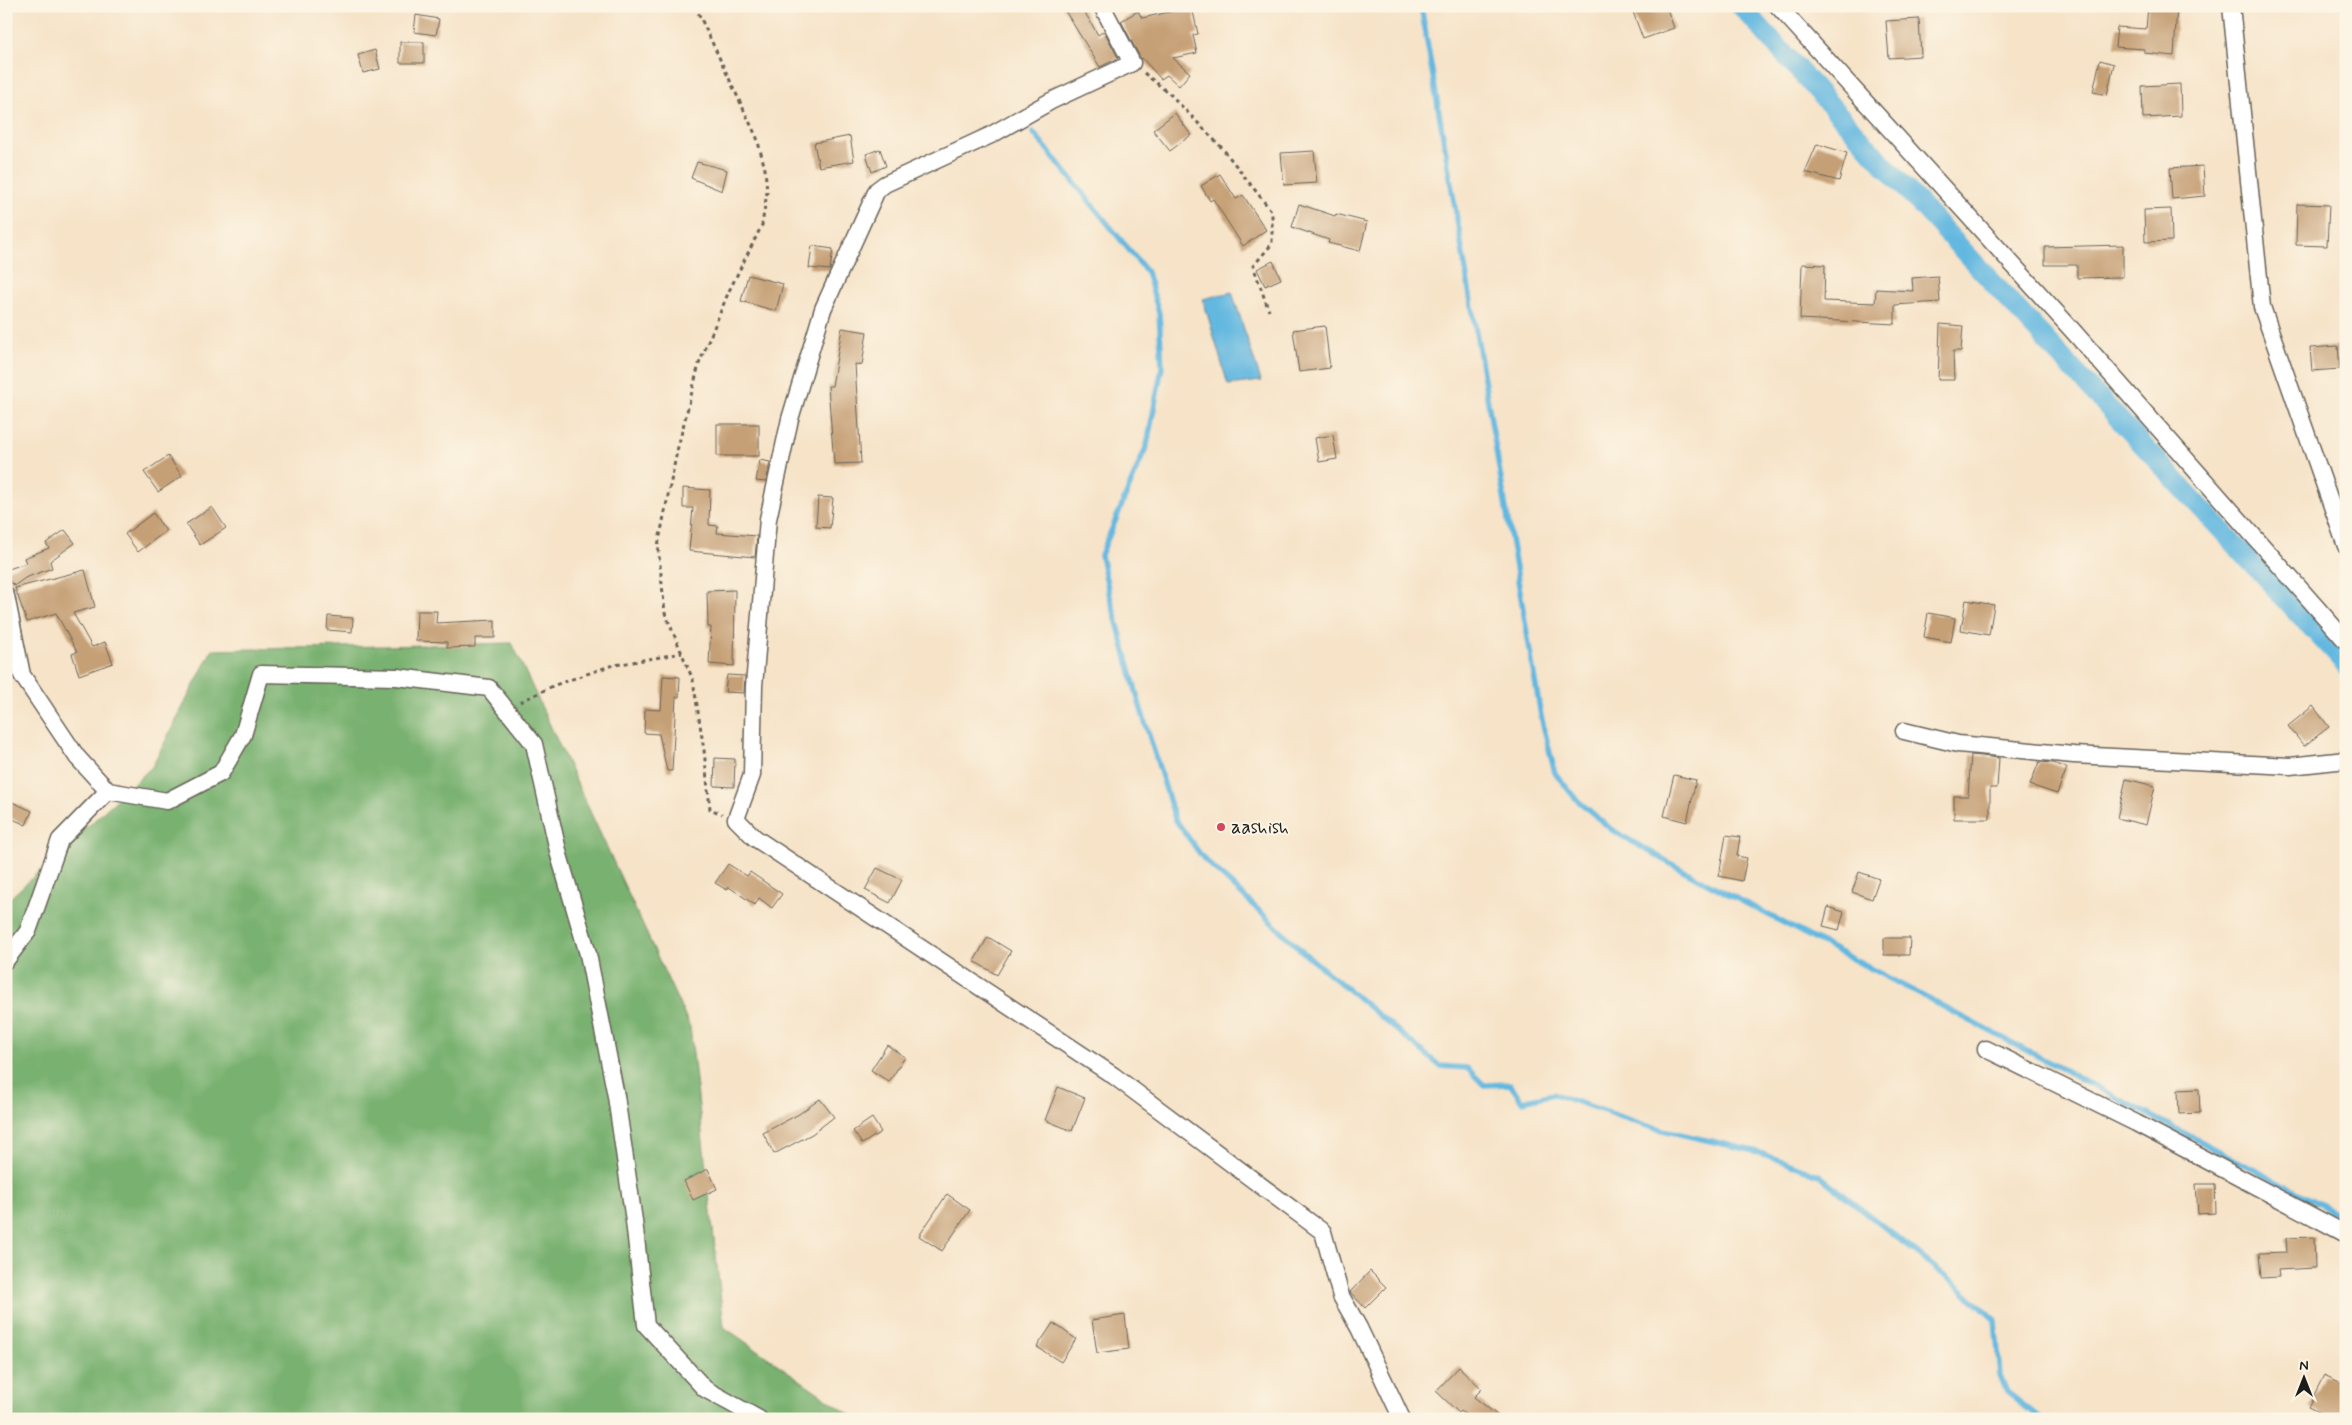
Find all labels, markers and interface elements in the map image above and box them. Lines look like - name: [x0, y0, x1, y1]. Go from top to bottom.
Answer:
- place label: aashish: [1231, 814, 1289, 841]
- marker: aashish: [1215, 821, 1227, 833]
- north arrow: [2280, 1352, 2330, 1402]
- text: N: [2299, 1357, 2309, 1375]

